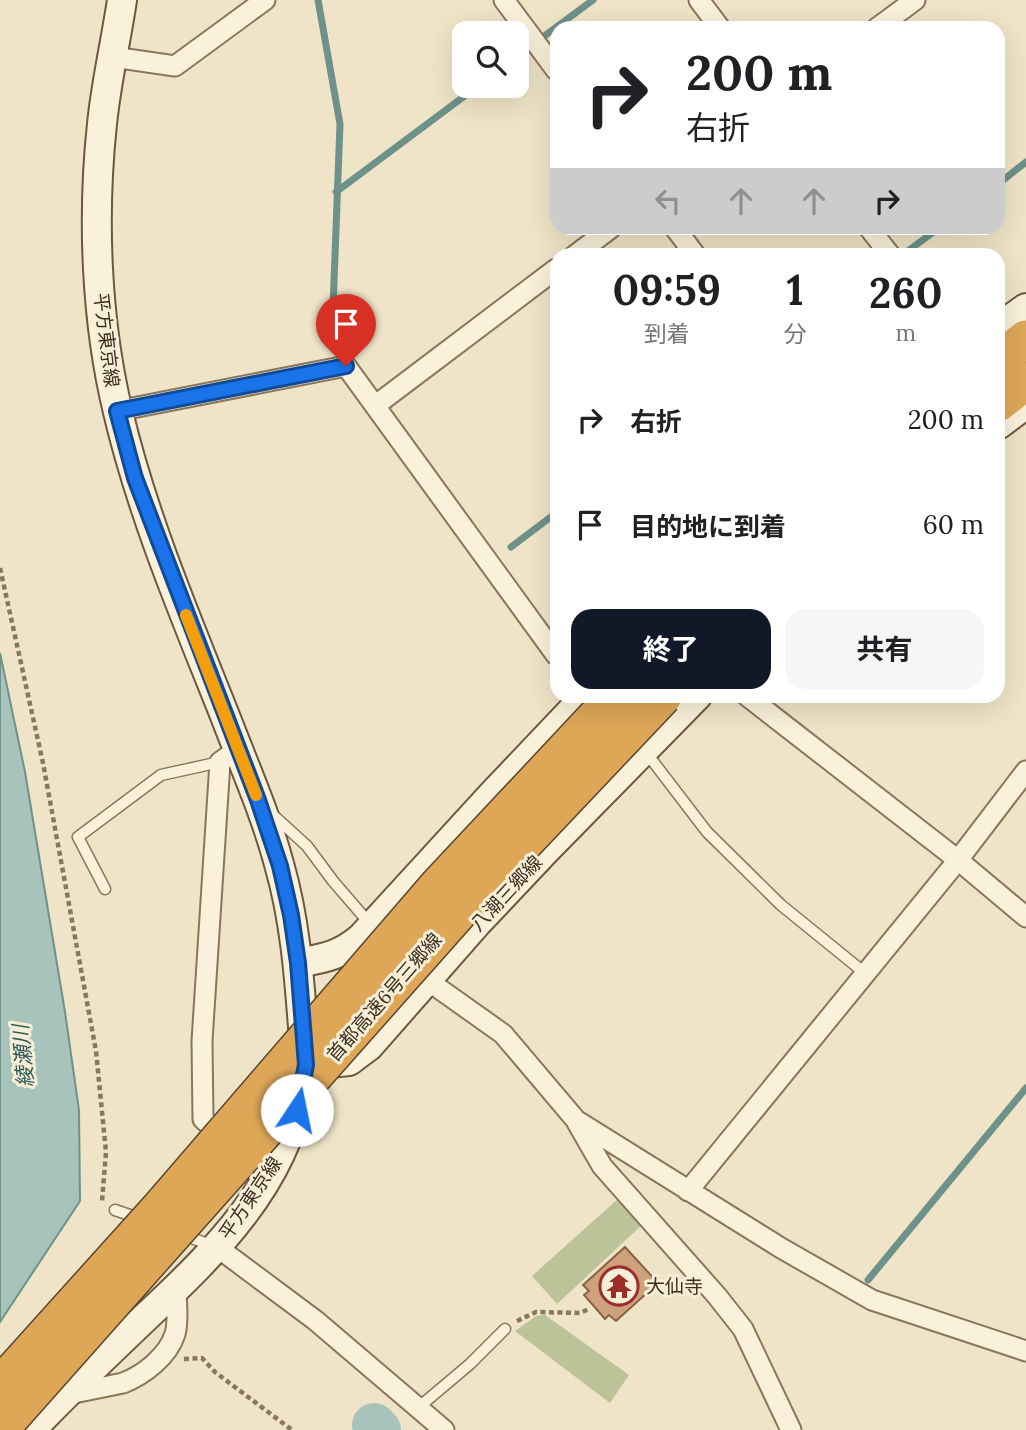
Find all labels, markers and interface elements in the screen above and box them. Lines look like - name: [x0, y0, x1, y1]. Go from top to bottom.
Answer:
- map controls: [452, 21, 529, 98]
- button: search: [452, 21, 529, 98]
- text: 200 m: [686, 41, 832, 103]
- icon: right: [571, 49, 662, 140]
- text: 右折: [686, 107, 750, 148]
- icon: left: [649, 182, 687, 220]
- icon: ahead: [722, 182, 760, 220]
- icon: ahead: [795, 182, 833, 220]
- icon: right: [868, 182, 906, 220]
- text: 09:59: [613, 263, 721, 317]
- text: 1: [786, 263, 804, 317]
- text: 260: [869, 266, 942, 320]
- street label: 平方東京線: [89, 291, 125, 389]
- pin: [316, 294, 376, 366]
- icon: arrive: [327, 305, 365, 343]
- text: m: [895, 318, 916, 347]
- text: 到着: [644, 319, 690, 348]
- text: 分: [784, 319, 807, 348]
- icon: right: [571, 401, 609, 439]
- text: 200 m: [908, 403, 984, 436]
- text: 右折: [630, 405, 682, 438]
- icon: arrive: [571, 506, 609, 544]
- text: 60 m: [923, 508, 984, 541]
- text: 目的地に到着: [630, 510, 786, 543]
- button: 終了: [571, 609, 771, 689]
- button: 共有: [785, 609, 984, 689]
- street label: 八潮三郷線: [465, 850, 547, 936]
- street label: 首都高速6号三郷線: [321, 928, 447, 1066]
- water label: 綾瀬川: [7, 1021, 39, 1089]
- position arrow: [260, 1073, 334, 1147]
- street label: 平方東京線: [213, 1152, 287, 1244]
- temple icon: 大仙寺: [598, 1265, 640, 1307]
- place label: 大仙寺: [646, 1274, 703, 1298]

